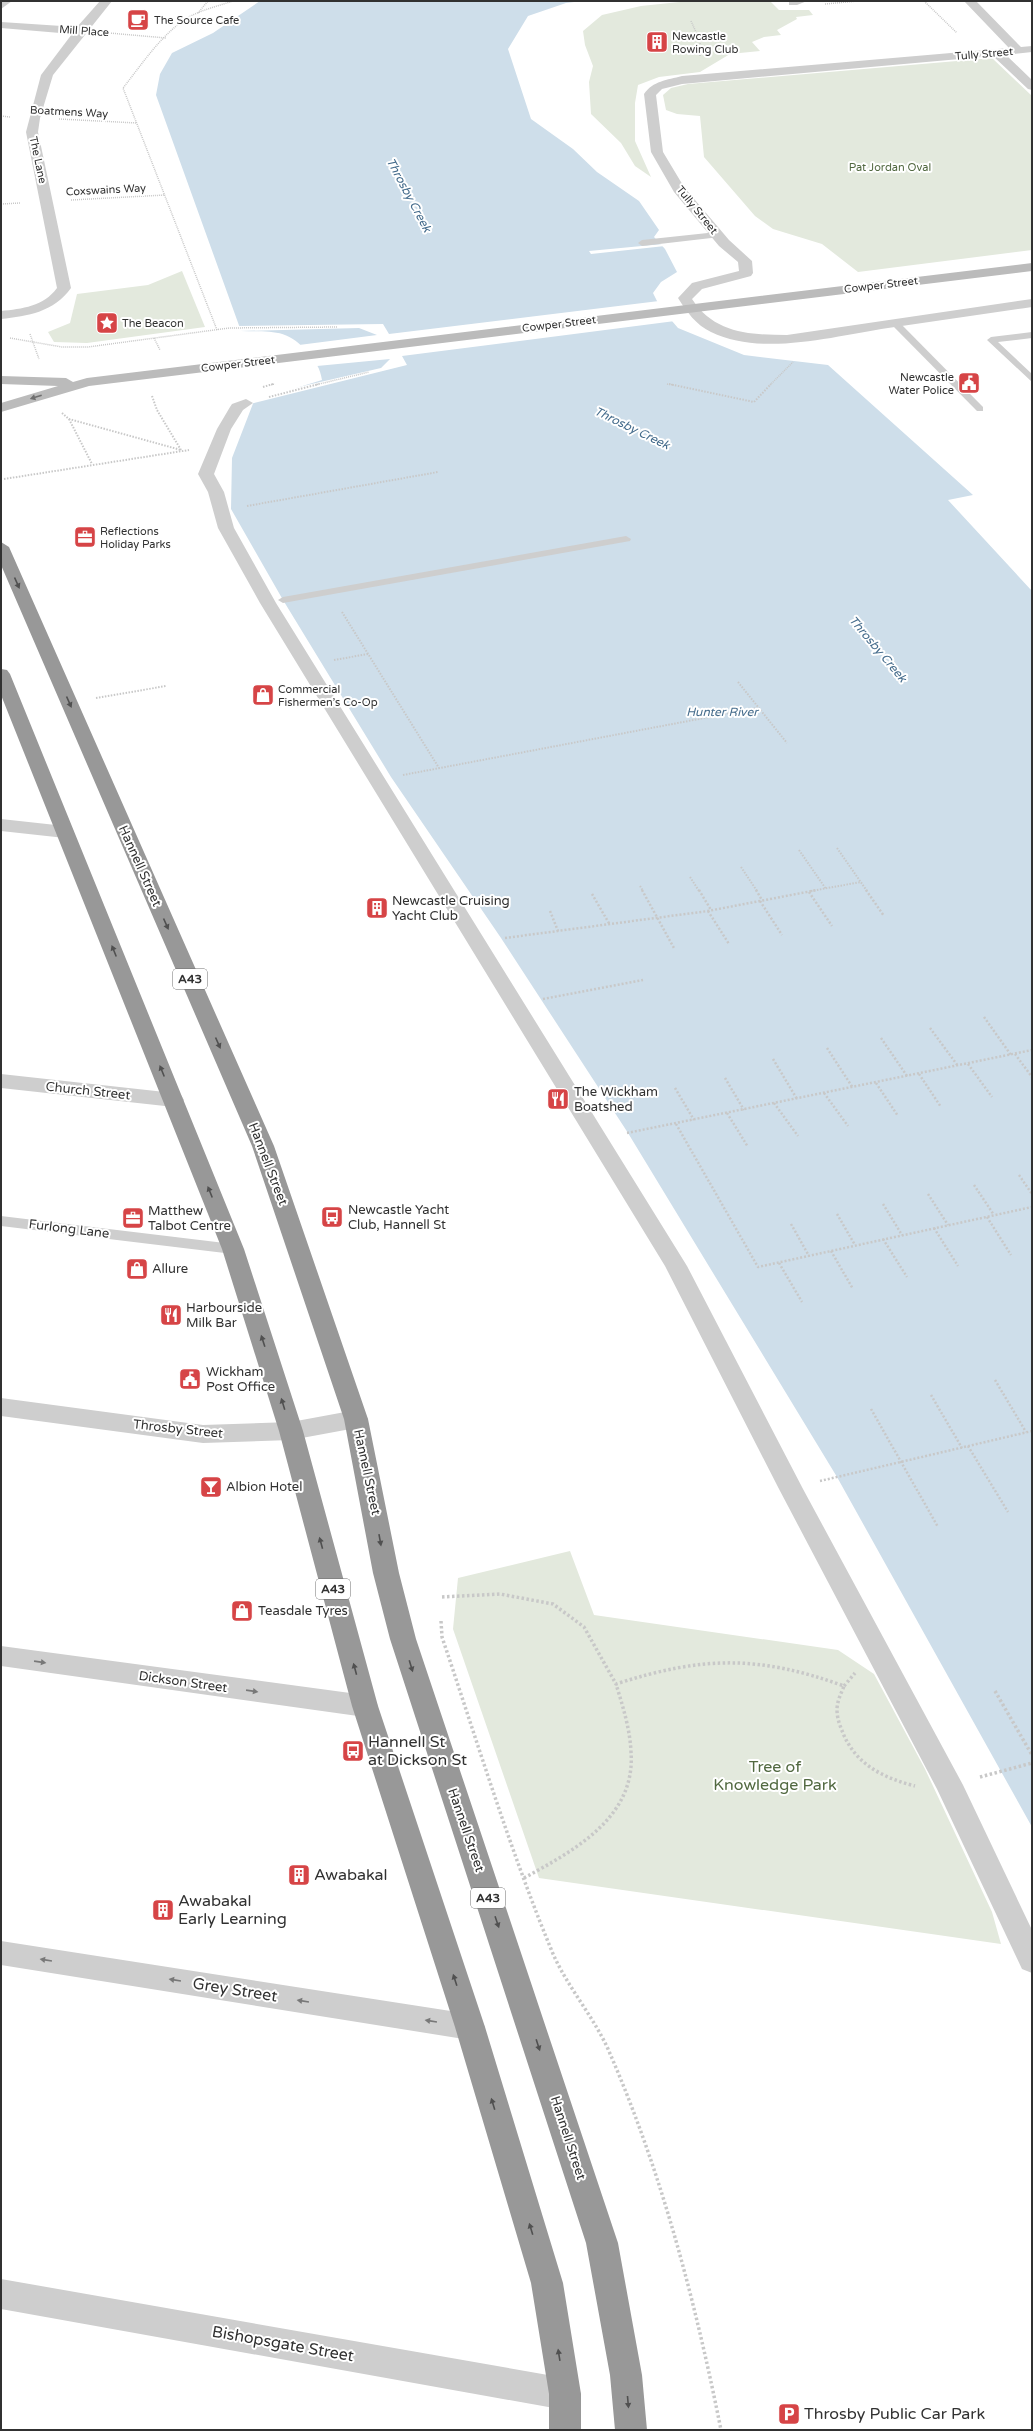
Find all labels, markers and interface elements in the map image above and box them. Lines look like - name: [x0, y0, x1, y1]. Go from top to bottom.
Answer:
- cafe icon: The Source Cafe: [125, 7, 151, 33]
- place label: The Source Cafe: [154, 14, 239, 27]
- street label: Mill Place: [59, 23, 109, 39]
- building icon: Newcastle Rowing Club: [644, 29, 670, 55]
- place label: Newcastle Rowing Club: [672, 30, 738, 56]
- street label: Tully Street: [954, 45, 1014, 63]
- street label: Boatmens Way: [30, 103, 109, 121]
- street label: The Lane: [27, 135, 49, 185]
- water label: Throsby Creek: [384, 156, 435, 236]
- park label: Pat Jordan Oval: [849, 161, 931, 174]
- street label: Coxswains Way: [66, 181, 147, 199]
- street label: Tully Street: [674, 183, 720, 237]
- street label: Cowper Street: [843, 274, 919, 296]
- place icon: The Beacon: [94, 310, 120, 336]
- street label: Cowper Street: [521, 313, 597, 335]
- place label: The Beacon: [122, 317, 184, 330]
- street label: Cowper Street: [200, 353, 276, 375]
- public building icon: Newcastle Water Police: [956, 370, 982, 396]
- place label: Newcastle Water Police: [888, 371, 954, 397]
- one-way arrow: [30, 394, 42, 400]
- water label: Throsby Creek: [592, 404, 673, 453]
- office icon: Reflections Holiday Parks: [72, 524, 98, 550]
- place label: Reflections Holiday Parks: [100, 525, 171, 551]
- one-way arrow: [13, 577, 20, 589]
- water label: Throsby Creek: [846, 613, 911, 686]
- shop icon: Commercial Fishermen’s Co-Op: [250, 682, 276, 708]
- place label: Commercial Fishermen’s Co-Op: [278, 683, 378, 709]
- one-way arrow: [66, 697, 72, 708]
- water label: Hunter River: [686, 705, 759, 719]
- street label: Hannell Street: [115, 823, 165, 909]
- place label: Newcastle Cruising Yacht Club: [392, 893, 510, 924]
- building icon: Newcastle Cruising Yacht Club: [364, 895, 390, 921]
- one-way arrow: [162, 918, 169, 930]
- one-way arrow: [110, 944, 116, 956]
- road number: A43: [173, 969, 207, 989]
- one-way arrow: [214, 1037, 221, 1049]
- one-way arrow: [159, 1065, 165, 1077]
- street label: Church Street: [45, 1079, 131, 1103]
- place label: The Wickham Boatshed: [574, 1084, 658, 1115]
- restaurant icon: The Wickham Boatshed: [545, 1086, 571, 1112]
- street label: Hannell Street: [245, 1120, 291, 1208]
- one-way arrow: [207, 1186, 213, 1198]
- place label: Newcastle Yacht Club, Hannell St: [348, 1202, 449, 1233]
- place label: Matthew Talbot Centre: [148, 1203, 231, 1234]
- bus stop icon: Newcastle Yacht Club, Hannell St: [319, 1204, 345, 1230]
- office icon: Matthew Talbot Centre: [120, 1205, 146, 1231]
- street label: Furlong Lane: [28, 1216, 110, 1242]
- shop icon: Allure: [124, 1256, 150, 1282]
- place label: Allure: [152, 1261, 188, 1277]
- place label: Harbourside Milk Bar: [186, 1300, 262, 1331]
- restaurant icon: Harbourside Milk Bar: [158, 1302, 184, 1328]
- one-way arrow: [259, 1335, 265, 1347]
- place label: Wickham Post Office: [206, 1364, 275, 1395]
- public building icon: Wickham Post Office: [177, 1366, 203, 1392]
- one-way arrow: [280, 1398, 286, 1410]
- street label: Throsby Street: [132, 1416, 224, 1442]
- street label: Hannell Street: [350, 1428, 384, 1516]
- bar icon: Albion Hotel: [198, 1474, 224, 1500]
- place label: Albion Hotel: [226, 1479, 302, 1495]
- one-way arrow: [377, 1533, 383, 1546]
- one-way arrow: [318, 1537, 324, 1549]
- road number: A43: [316, 1579, 350, 1599]
- shop icon: Teasdale Tyres: [229, 1598, 255, 1624]
- place label: Teasdale Tyres: [258, 1603, 348, 1619]
- one-way arrow: [34, 1659, 46, 1665]
- one-way arrow: [408, 1660, 414, 1672]
- one-way arrow: [352, 1662, 358, 1674]
- street label: Dickson Street: [138, 1668, 228, 1696]
- one-way arrow: [246, 1688, 258, 1694]
- place label: Hannell St at Dickson St: [368, 1732, 467, 1770]
- bus stop icon: Hannell St at Dickson St: [340, 1738, 366, 1764]
- park label: Tree of Knowledge Park: [713, 1757, 837, 1795]
- street label: Hannell Street: [444, 1786, 488, 1874]
- building icon: Awabakal: [286, 1862, 312, 1888]
- place label: Awabakal: [314, 1865, 388, 1885]
- road number: A43: [471, 1888, 505, 1908]
- place label: Awabakal Early Learning: [178, 1891, 287, 1929]
- building icon: Awabakal Early Learning: [150, 1897, 176, 1923]
- one-way arrow: [494, 1916, 500, 1928]
- one-way arrow: [40, 1957, 52, 1963]
- street label: Grey Street: [191, 1973, 279, 2007]
- one-way arrow: [451, 1974, 457, 1986]
- one-way arrow: [168, 1977, 181, 1983]
- one-way arrow: [297, 1997, 309, 2003]
- one-way arrow: [425, 2018, 437, 2024]
- one-way arrow: [535, 2039, 541, 2051]
- street label: Hannell Street: [547, 2094, 589, 2182]
- one-way arrow: [490, 2098, 496, 2110]
- one-way arrow: [528, 2223, 534, 2235]
- street label: Bishopsgate Street: [210, 2322, 356, 2366]
- one-way arrow: [556, 2349, 562, 2362]
- one-way arrow: [625, 2396, 632, 2408]
- parking icon: Throsby Public Car Park: [776, 2401, 802, 2427]
- place label: Throsby Public Car Park: [804, 2404, 985, 2424]

